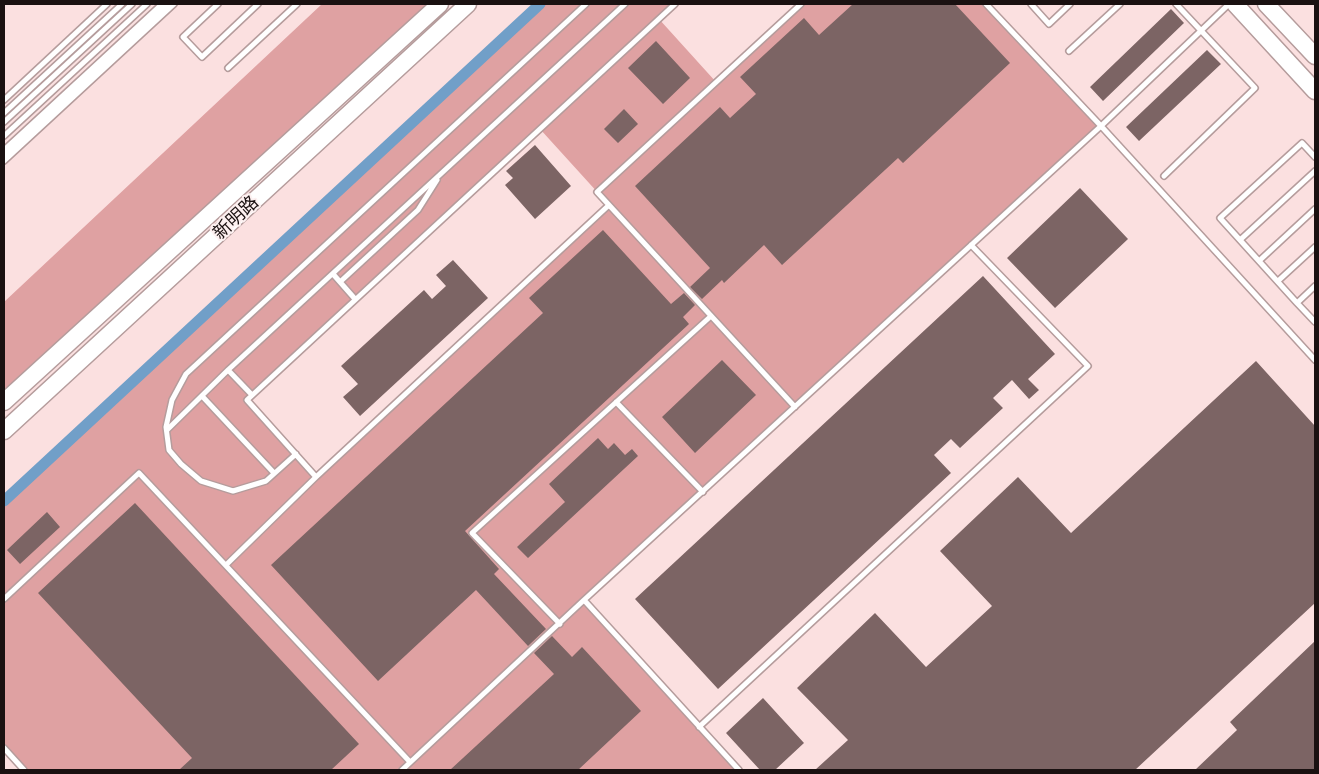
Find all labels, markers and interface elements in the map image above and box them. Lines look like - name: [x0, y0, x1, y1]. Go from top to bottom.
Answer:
- street label: 新明路: [209, 192, 263, 244]

